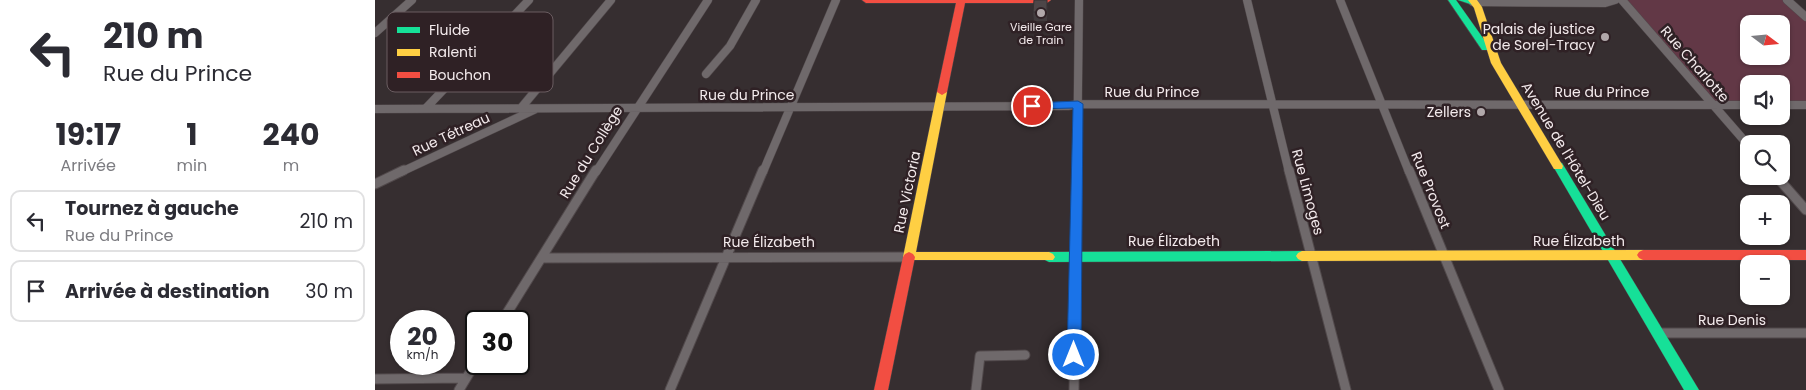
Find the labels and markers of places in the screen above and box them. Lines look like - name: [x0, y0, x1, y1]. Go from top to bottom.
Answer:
- marker: Vieille Gare de Train: [1035, 7, 1047, 19]
- place label: Vieille Gare de Train: [1010, 19, 1072, 48]
- place label: Palais de justice de Sorel-Tracy: [1483, 19, 1595, 55]
- marker: Palais de justice de Sorel-Tracy: [1599, 31, 1611, 43]
- pin: [1011, 85, 1053, 127]
- place label: Zellers: [1427, 102, 1471, 122]
- marker: Zellers: [1475, 106, 1487, 118]

